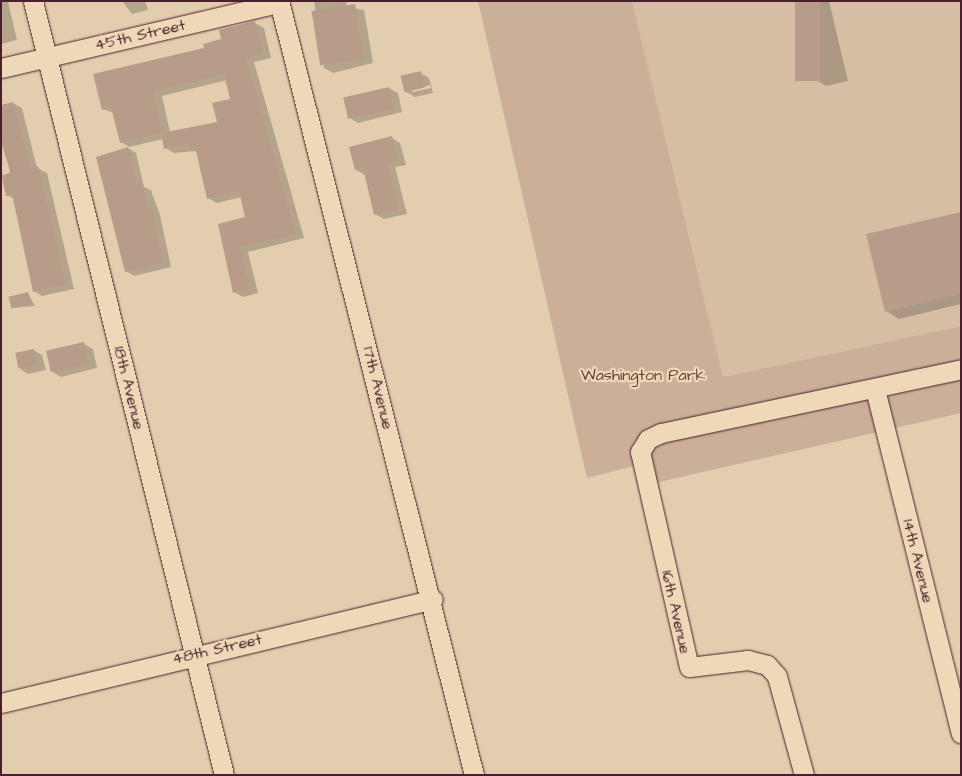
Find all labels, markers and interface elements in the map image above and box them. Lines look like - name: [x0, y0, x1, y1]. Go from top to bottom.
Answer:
- street label: 45th Street: [93, 15, 187, 55]
- street label: 18th Avenue: [109, 344, 149, 432]
- street label: 17th Avenue: [358, 345, 398, 431]
- park label: Washington Park: [581, 365, 705, 385]
- street label: 14th Avenue: [898, 517, 938, 605]
- street label: 16th Avenue: [657, 568, 695, 656]
- street label: 48th Street: [170, 629, 264, 669]

